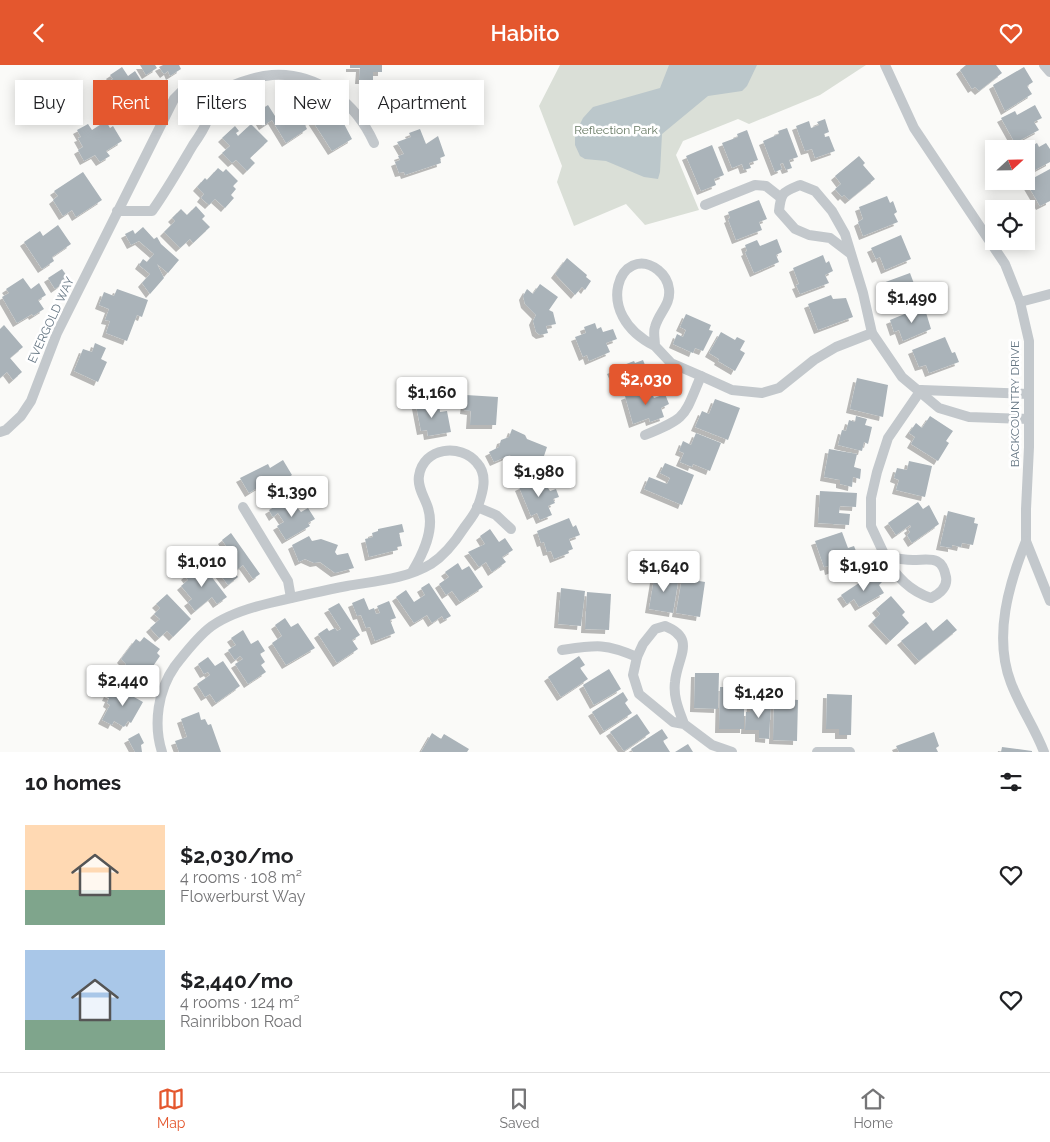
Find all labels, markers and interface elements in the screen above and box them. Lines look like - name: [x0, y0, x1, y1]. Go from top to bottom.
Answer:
- icon: back: [25, 19, 53, 47]
- icon: heart: [997, 19, 1025, 47]
- text: Habito: [491, 20, 559, 46]
- chip: Buy: [15, 80, 83, 125]
- chip: Rent: [93, 80, 168, 125]
- chip: Filters: [178, 80, 265, 125]
- chip: New: [275, 80, 349, 125]
- chip: Apartment: [359, 80, 484, 125]
- park label: Reflection Park: [574, 123, 658, 137]
- north arrow: [985, 140, 1035, 190]
- map controls: [985, 140, 1035, 250]
- button: locate: [985, 200, 1035, 250]
- street label: EVERGOLD WAY: [25, 275, 77, 365]
- pin: $1,490: [871, 281, 953, 324]
- text: $1,490: [887, 288, 937, 307]
- street label: BACKCOUNTRY DRIVE: [1008, 341, 1022, 467]
- pin: $2,030: [605, 363, 687, 406]
- text: $2,030: [620, 370, 672, 389]
- pin: $1,160: [391, 377, 473, 419]
- text: $1,160: [407, 383, 457, 402]
- pin: $1,980: [498, 455, 580, 498]
- text: $1,980: [514, 462, 564, 481]
- pin: $1,390: [251, 475, 333, 518]
- text: $1,390: [267, 482, 317, 501]
- pin: $1,010: [161, 545, 243, 588]
- pin: $1,910: [823, 549, 905, 592]
- pin: $1,640: [623, 551, 705, 593]
- text: $1,010: [177, 552, 227, 571]
- text: $1,910: [840, 556, 888, 575]
- text: $1,640: [639, 557, 689, 576]
- pin: $2,440: [82, 665, 164, 707]
- text: $2,440: [98, 671, 148, 690]
- pin: $1,420: [718, 677, 800, 719]
- text: $1,420: [734, 683, 784, 702]
- icon: filters: [997, 768, 1025, 796]
- text: 10 homes: [25, 770, 121, 795]
- text: $2,030/mo: [180, 843, 294, 868]
- icon: home: [65, 845, 125, 905]
- icon: heart: [997, 861, 1025, 889]
- text: 4 rooms · 108 m²: [180, 868, 302, 887]
- text: Flowerburst Way: [180, 887, 305, 906]
- text: $2,440/mo: [180, 968, 293, 993]
- icon: home: [65, 970, 125, 1030]
- icon: heart: [997, 986, 1025, 1014]
- text: 4 rooms · 124 m²: [180, 993, 300, 1012]
- text: Rainribbon Road: [180, 1012, 302, 1031]
- tab: Map: [157, 1085, 185, 1131]
- tab: Saved: [499, 1085, 539, 1131]
- tab: Home: [853, 1085, 893, 1131]

